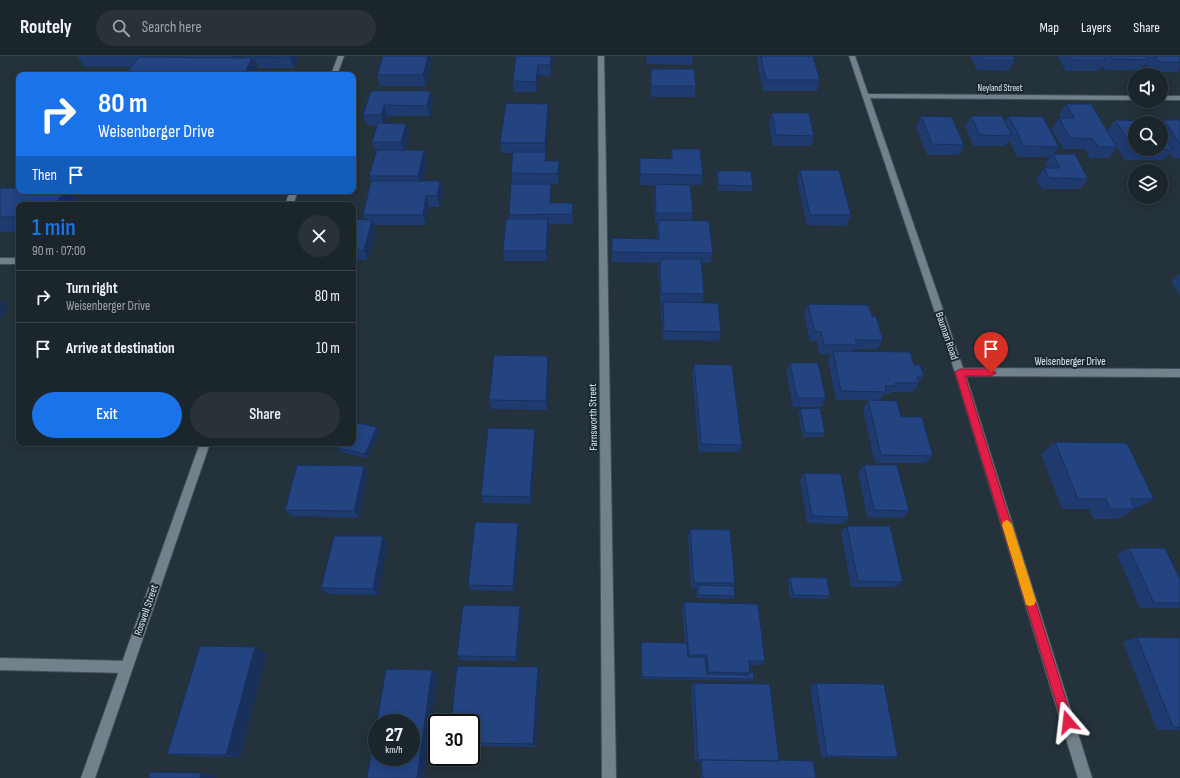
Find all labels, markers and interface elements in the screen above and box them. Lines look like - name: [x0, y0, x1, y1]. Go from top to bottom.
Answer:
- search box: [96, 10, 376, 46]
- text: Routely: [20, 16, 72, 39]
- icon: search: [110, 17, 132, 39]
- text: Search here: [142, 18, 201, 37]
- text: Map: [1039, 19, 1059, 36]
- text: Layers: [1081, 19, 1111, 36]
- text: Share: [1133, 19, 1160, 36]
- map controls: [1128, 68, 1168, 204]
- button: sound: [1128, 68, 1168, 108]
- street label: Neyland Street: [978, 83, 1023, 94]
- text: 80 m: [98, 87, 147, 120]
- icon: right: [32, 88, 84, 140]
- button: search: [1128, 116, 1168, 156]
- text: Weisenberger Drive: [98, 121, 215, 142]
- icon: arrive: [65, 164, 87, 186]
- button: layers: [1128, 164, 1168, 204]
- text: Then: [32, 166, 57, 185]
- text: 1 min: [32, 213, 76, 242]
- button: close: [298, 215, 340, 257]
- text: 90 m · 07:00: [32, 243, 86, 259]
- text: Turn right: [66, 279, 118, 298]
- icon: right: [32, 286, 54, 308]
- text: 80 m: [315, 287, 340, 306]
- text: Weisenberger Drive: [66, 298, 150, 314]
- street label: Bauman Road: [933, 310, 961, 362]
- pin: [974, 332, 1008, 373]
- icon: arrive: [32, 338, 54, 360]
- icon: arrive: [980, 338, 1002, 360]
- text: Arrive at destination: [66, 339, 175, 358]
- text: 10 m: [316, 339, 340, 358]
- street label: Weisenberger Drive: [1034, 355, 1106, 368]
- street label: Farnsworth Street: [586, 383, 600, 451]
- button: Exit: [32, 392, 182, 438]
- button: Share: [190, 392, 340, 438]
- street label: Roswell Street: [131, 582, 161, 637]
- position arrow: [1047, 701, 1089, 743]
- speed limit sign: 30: [428, 714, 480, 766]
- text: 27: [385, 723, 403, 747]
- text: km/h: [385, 744, 403, 756]

